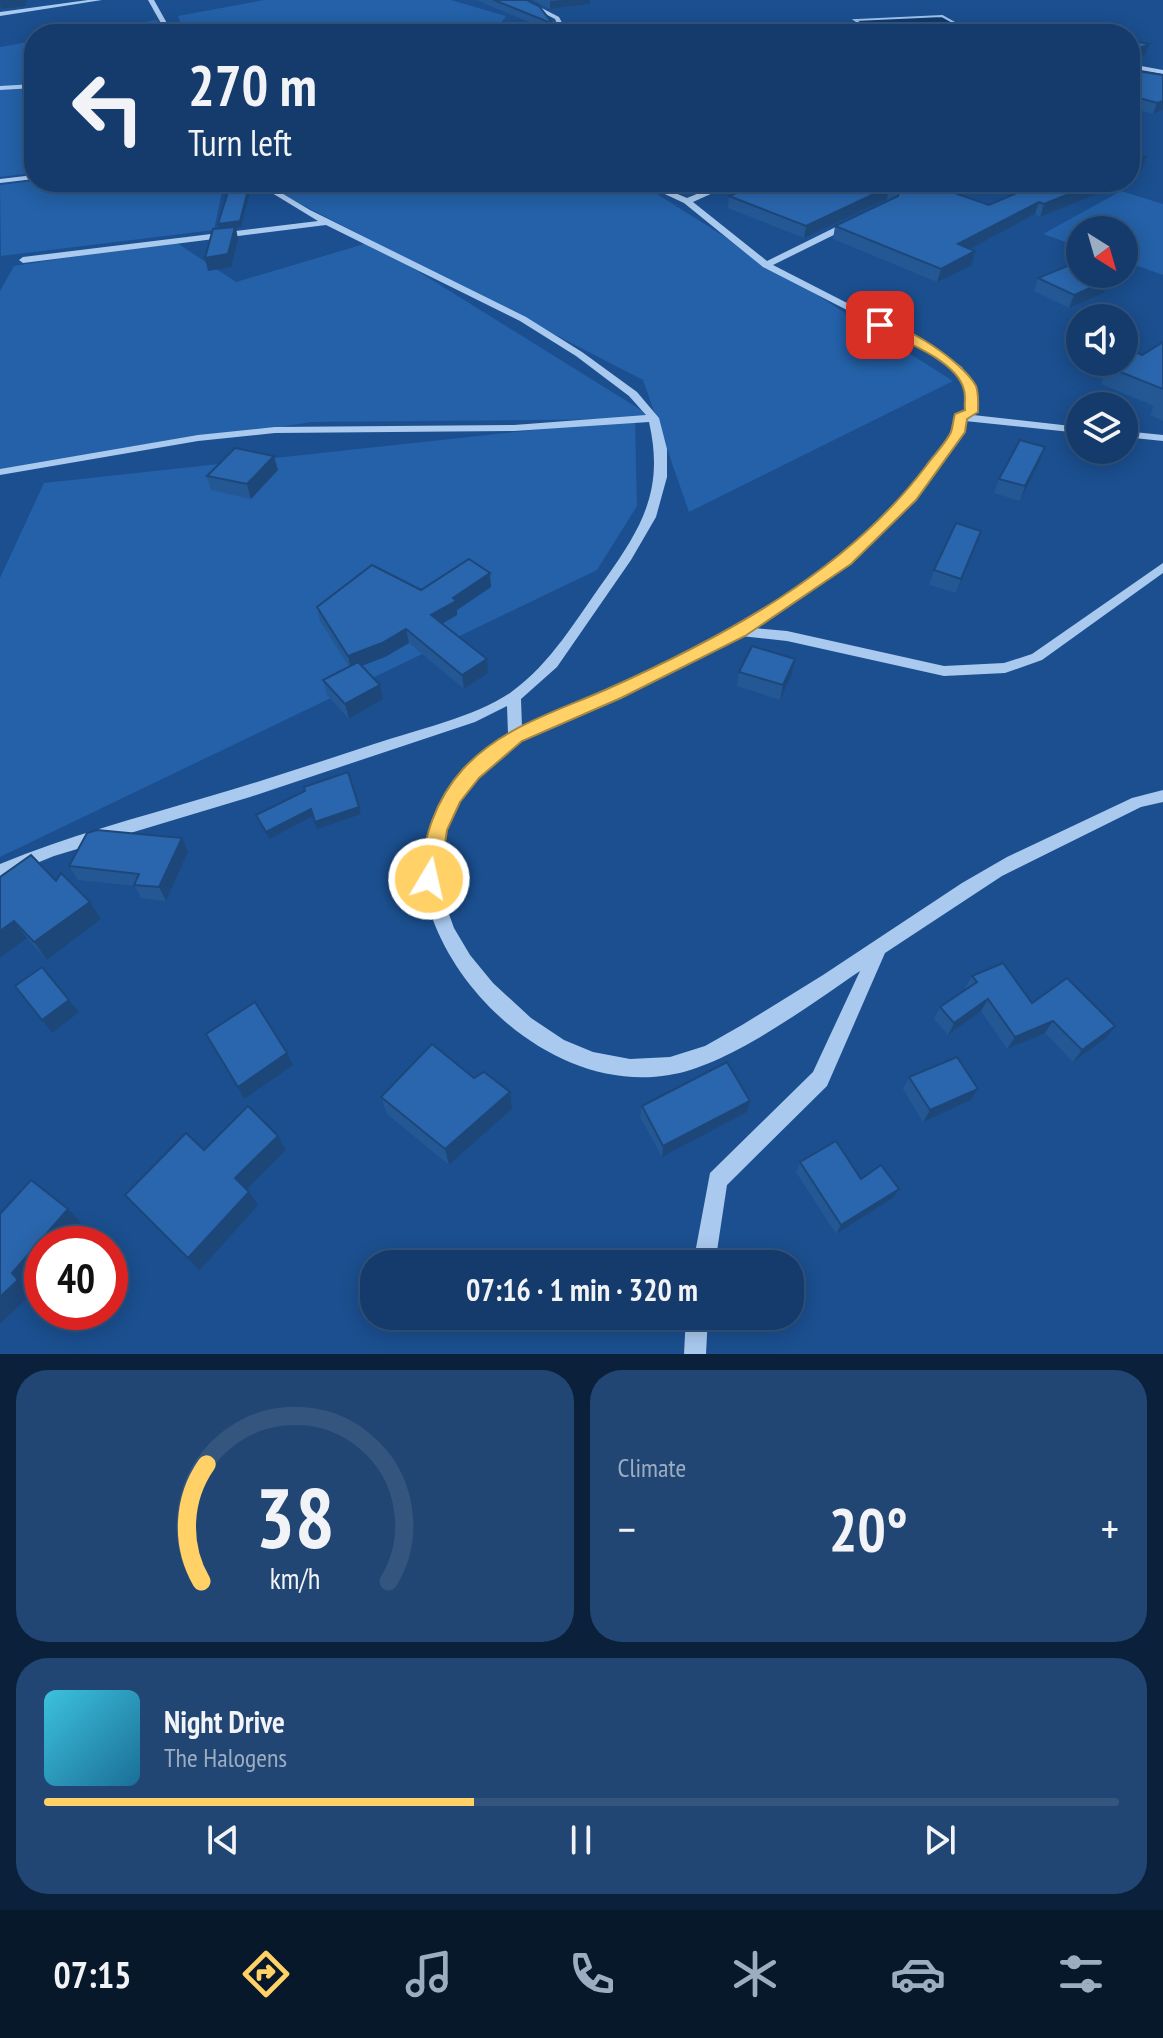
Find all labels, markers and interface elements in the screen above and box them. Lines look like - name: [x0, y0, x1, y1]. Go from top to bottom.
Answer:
- text: 270 m: [188, 49, 317, 121]
- icon: left: [56, 56, 160, 160]
- text: Turn left: [188, 119, 292, 166]
- north arrow: [1066, 216, 1138, 288]
- map controls: [1066, 216, 1138, 464]
- pin: [846, 291, 914, 359]
- icon: arrive: [858, 303, 902, 347]
- button: sound: [1066, 304, 1138, 376]
- button: layers: [1066, 392, 1138, 464]
- position arrow: [387, 837, 471, 921]
- speed limit sign: 40: [24, 1226, 128, 1330]
- text: 07:16 · 1 min · 320 m: [466, 1270, 698, 1309]
- text: Climate: [618, 1451, 686, 1484]
- text: 38: [255, 1463, 335, 1571]
- text: 20°: [829, 1490, 908, 1568]
- text: −: [618, 1500, 636, 1557]
- text: +: [1101, 1500, 1119, 1557]
- text: km/h: [269, 1560, 320, 1597]
- text: Night Drive: [164, 1702, 285, 1741]
- text: The Halogens: [164, 1741, 287, 1774]
- icon: previous: [201, 1818, 245, 1862]
- icon: pause: [559, 1818, 603, 1862]
- icon: next: [918, 1818, 962, 1862]
- icon: directions: [238, 1946, 294, 2002]
- icon: music: [401, 1946, 457, 2002]
- icon: phone: [564, 1946, 620, 2002]
- icon: climate: [727, 1946, 783, 2002]
- icon: car: [890, 1946, 946, 2002]
- icon: filters: [1053, 1946, 1109, 2002]
- text: 07:15: [54, 1951, 131, 1998]

